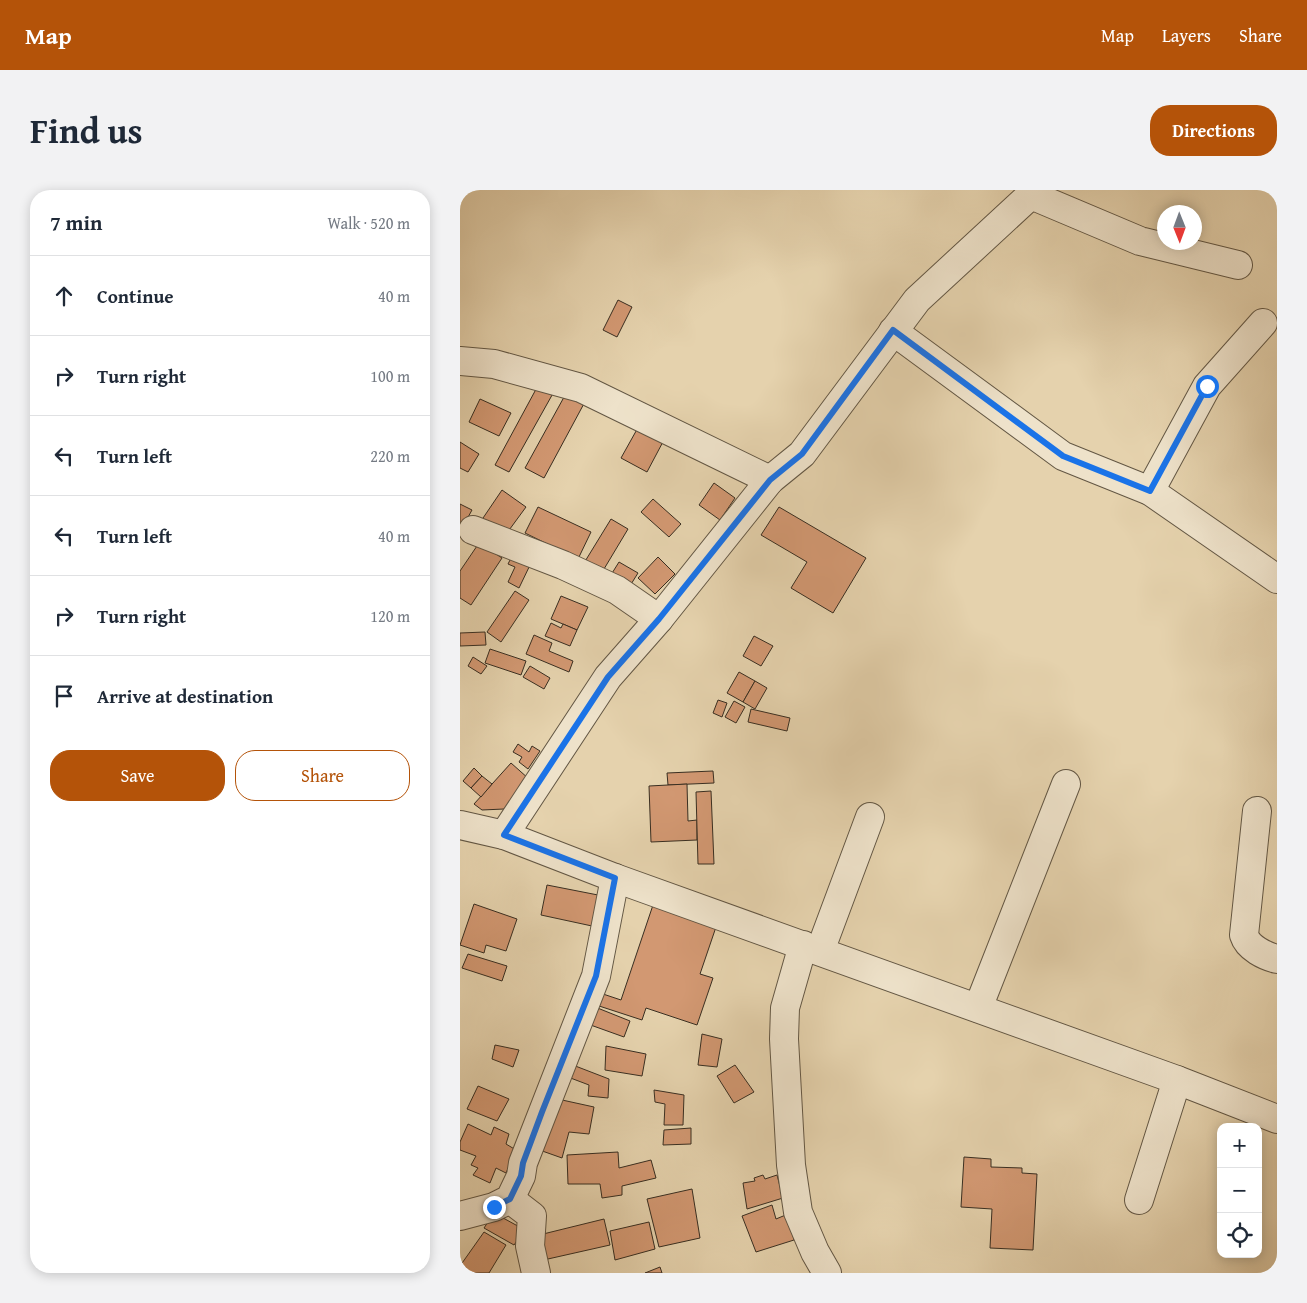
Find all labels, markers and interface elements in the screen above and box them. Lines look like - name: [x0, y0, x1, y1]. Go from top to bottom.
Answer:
- text: Map: [25, 18, 72, 53]
- text: Map: [1101, 22, 1134, 49]
- text: Layers: [1162, 22, 1211, 49]
- text: Share: [1239, 22, 1282, 49]
- text: Find us: [30, 105, 143, 156]
- button: Directions: [1150, 105, 1277, 156]
- north arrow: [1157, 205, 1202, 250]
- text: 7 min: [50, 207, 102, 238]
- text: Walk · 520 m: [327, 211, 410, 235]
- icon: ahead: [50, 282, 78, 310]
- text: Continue: [97, 282, 174, 310]
- text: 40 m: [378, 284, 410, 308]
- icon: right: [50, 362, 78, 390]
- text: Turn right: [97, 362, 186, 390]
- text: 100 m: [370, 364, 410, 388]
- route start: [1196, 375, 1219, 398]
- icon: left: [50, 442, 78, 470]
- text: Turn left: [97, 442, 172, 470]
- text: 220 m: [370, 444, 410, 468]
- icon: left: [50, 522, 78, 550]
- text: Turn left: [97, 522, 172, 550]
- text: 40 m: [378, 524, 410, 548]
- icon: right: [50, 602, 78, 630]
- text: Turn right: [97, 602, 186, 630]
- text: 120 m: [370, 604, 410, 628]
- icon: arrive: [50, 682, 78, 710]
- text: Arrive at destination: [97, 682, 273, 710]
- button: Save: [50, 750, 225, 801]
- button: Share: [235, 750, 410, 801]
- map controls: [1217, 1123, 1262, 1258]
- button: +: [1217, 1123, 1262, 1168]
- button: −: [1217, 1168, 1262, 1213]
- route end: [483, 1196, 506, 1219]
- button: locate: [1217, 1213, 1262, 1258]

